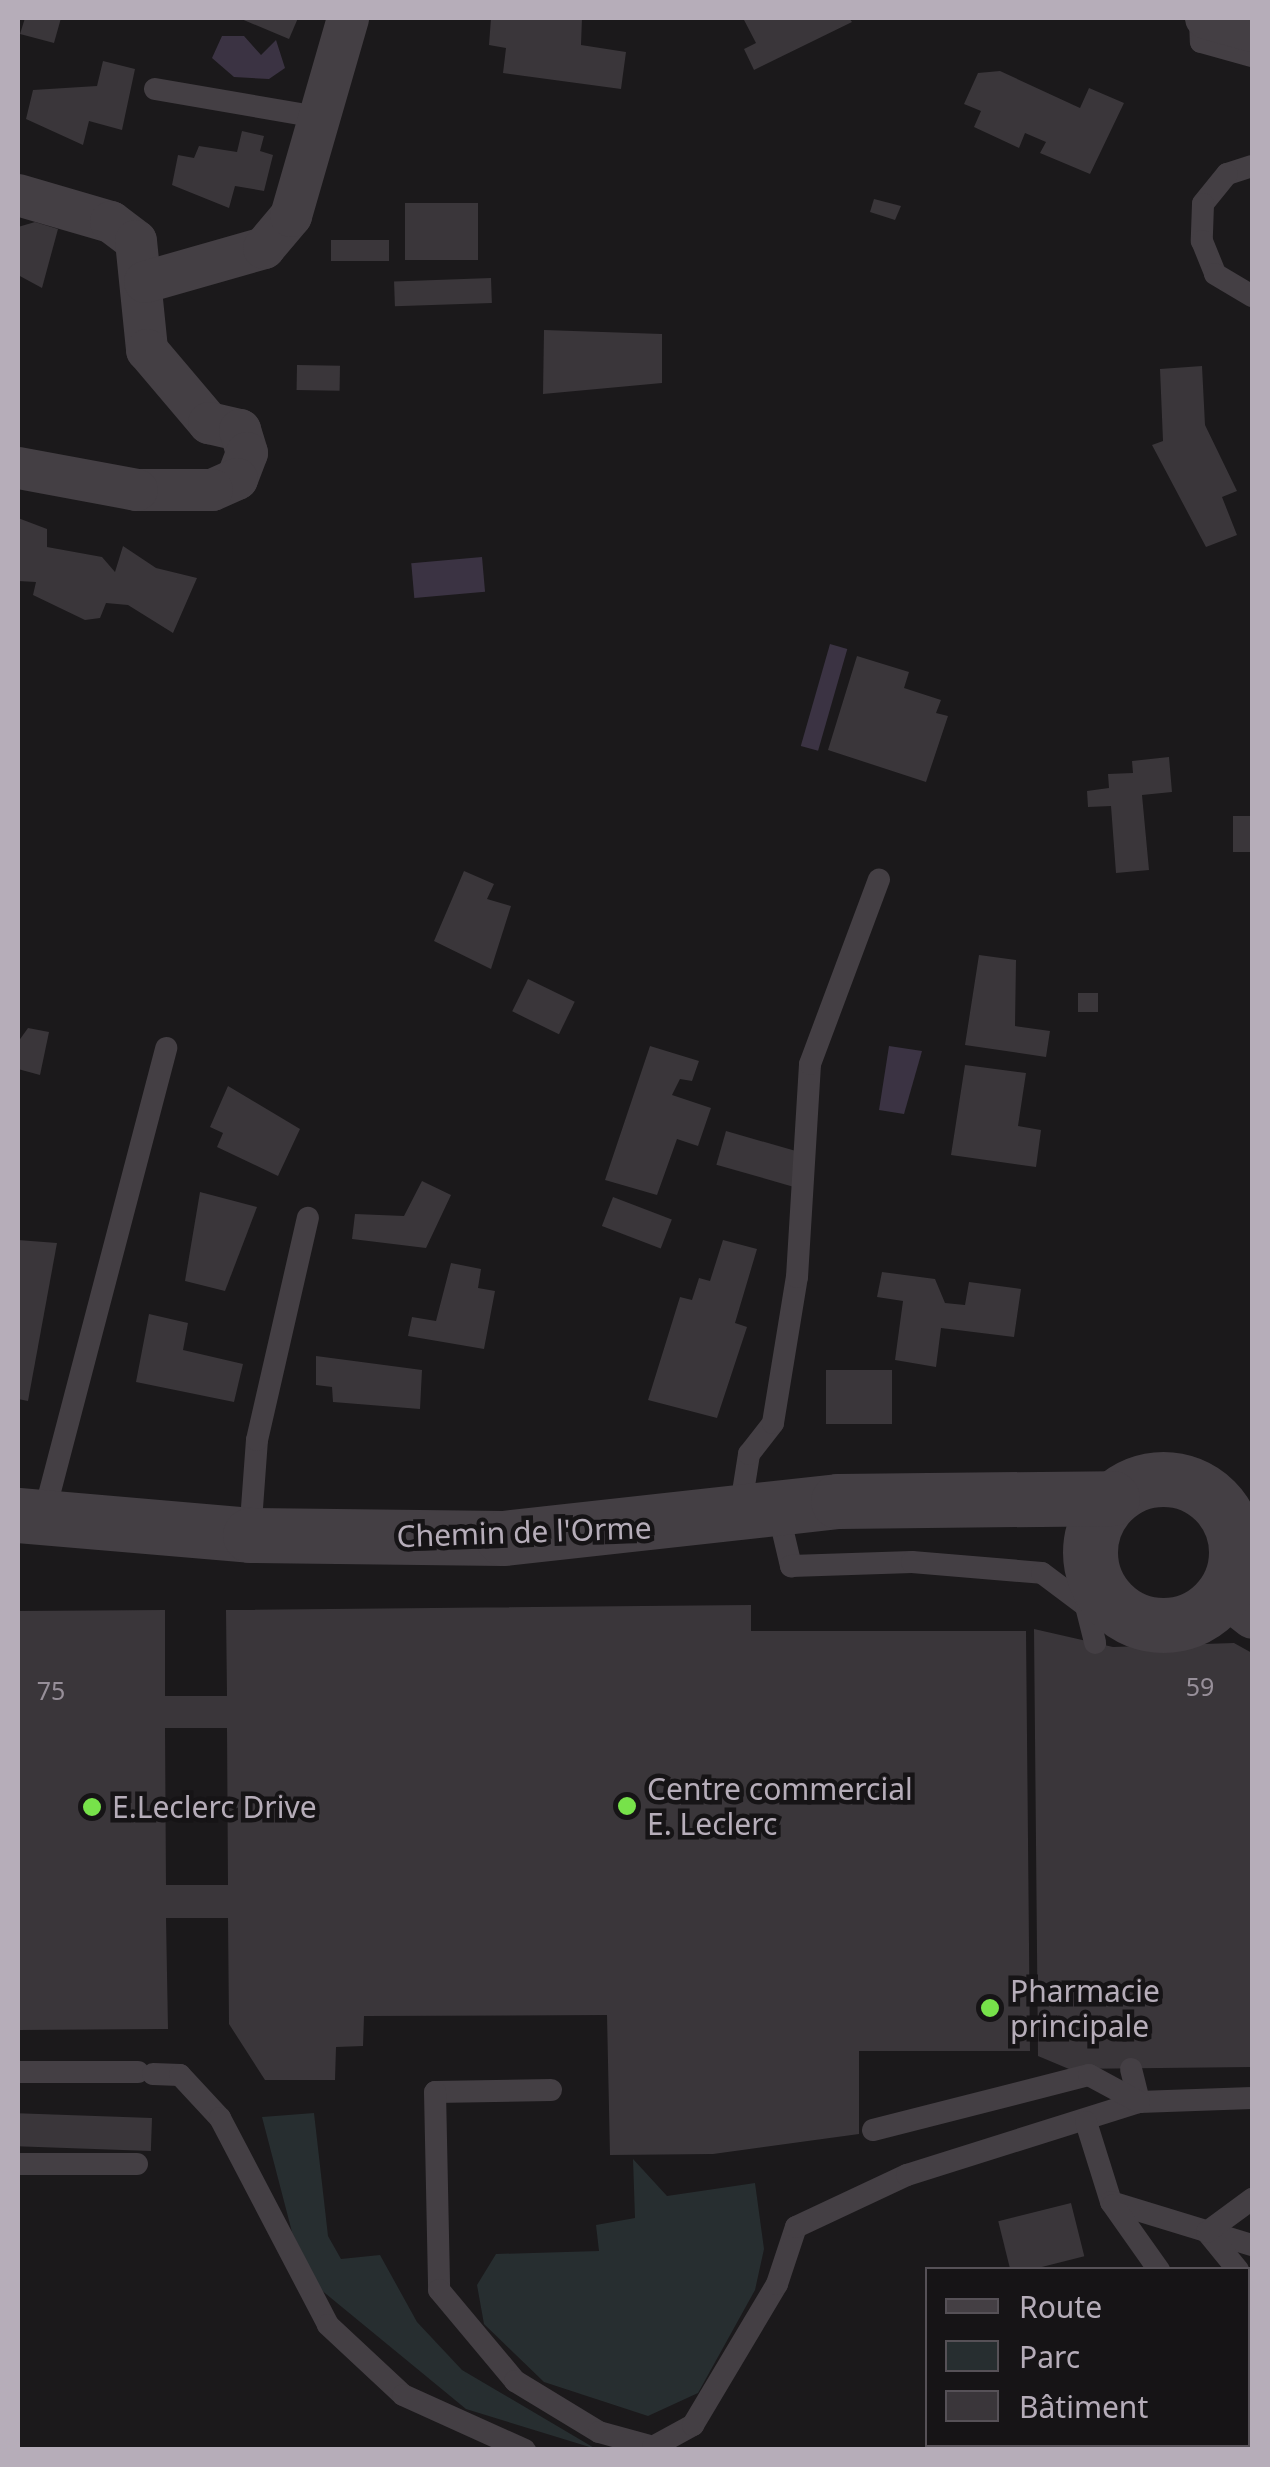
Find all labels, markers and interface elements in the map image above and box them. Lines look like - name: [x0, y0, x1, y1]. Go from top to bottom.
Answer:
- street label: Chemin de l'Orme: [396, 1510, 652, 1554]
- house number: 59: [1186, 1671, 1214, 1701]
- house number: 75: [37, 1675, 65, 1705]
- place label: Centre commercial E. Leclerc: [647, 1771, 913, 1842]
- place label: E.Leclerc Drive: [112, 1789, 317, 1825]
- marker: Centre commercial E. Leclerc: [616, 1795, 638, 1817]
- marker: E.Leclerc Drive: [81, 1796, 103, 1818]
- place label: Pharmacie principale: [1010, 1973, 1160, 2044]
- marker: Pharmacie principale: [979, 1997, 1001, 2019]
- legend: [925, 2267, 1250, 2447]
- text: Route: [1019, 2286, 1102, 2327]
- text: Parc: [1019, 2336, 1080, 2377]
- text: Bâtiment: [1019, 2386, 1148, 2427]

